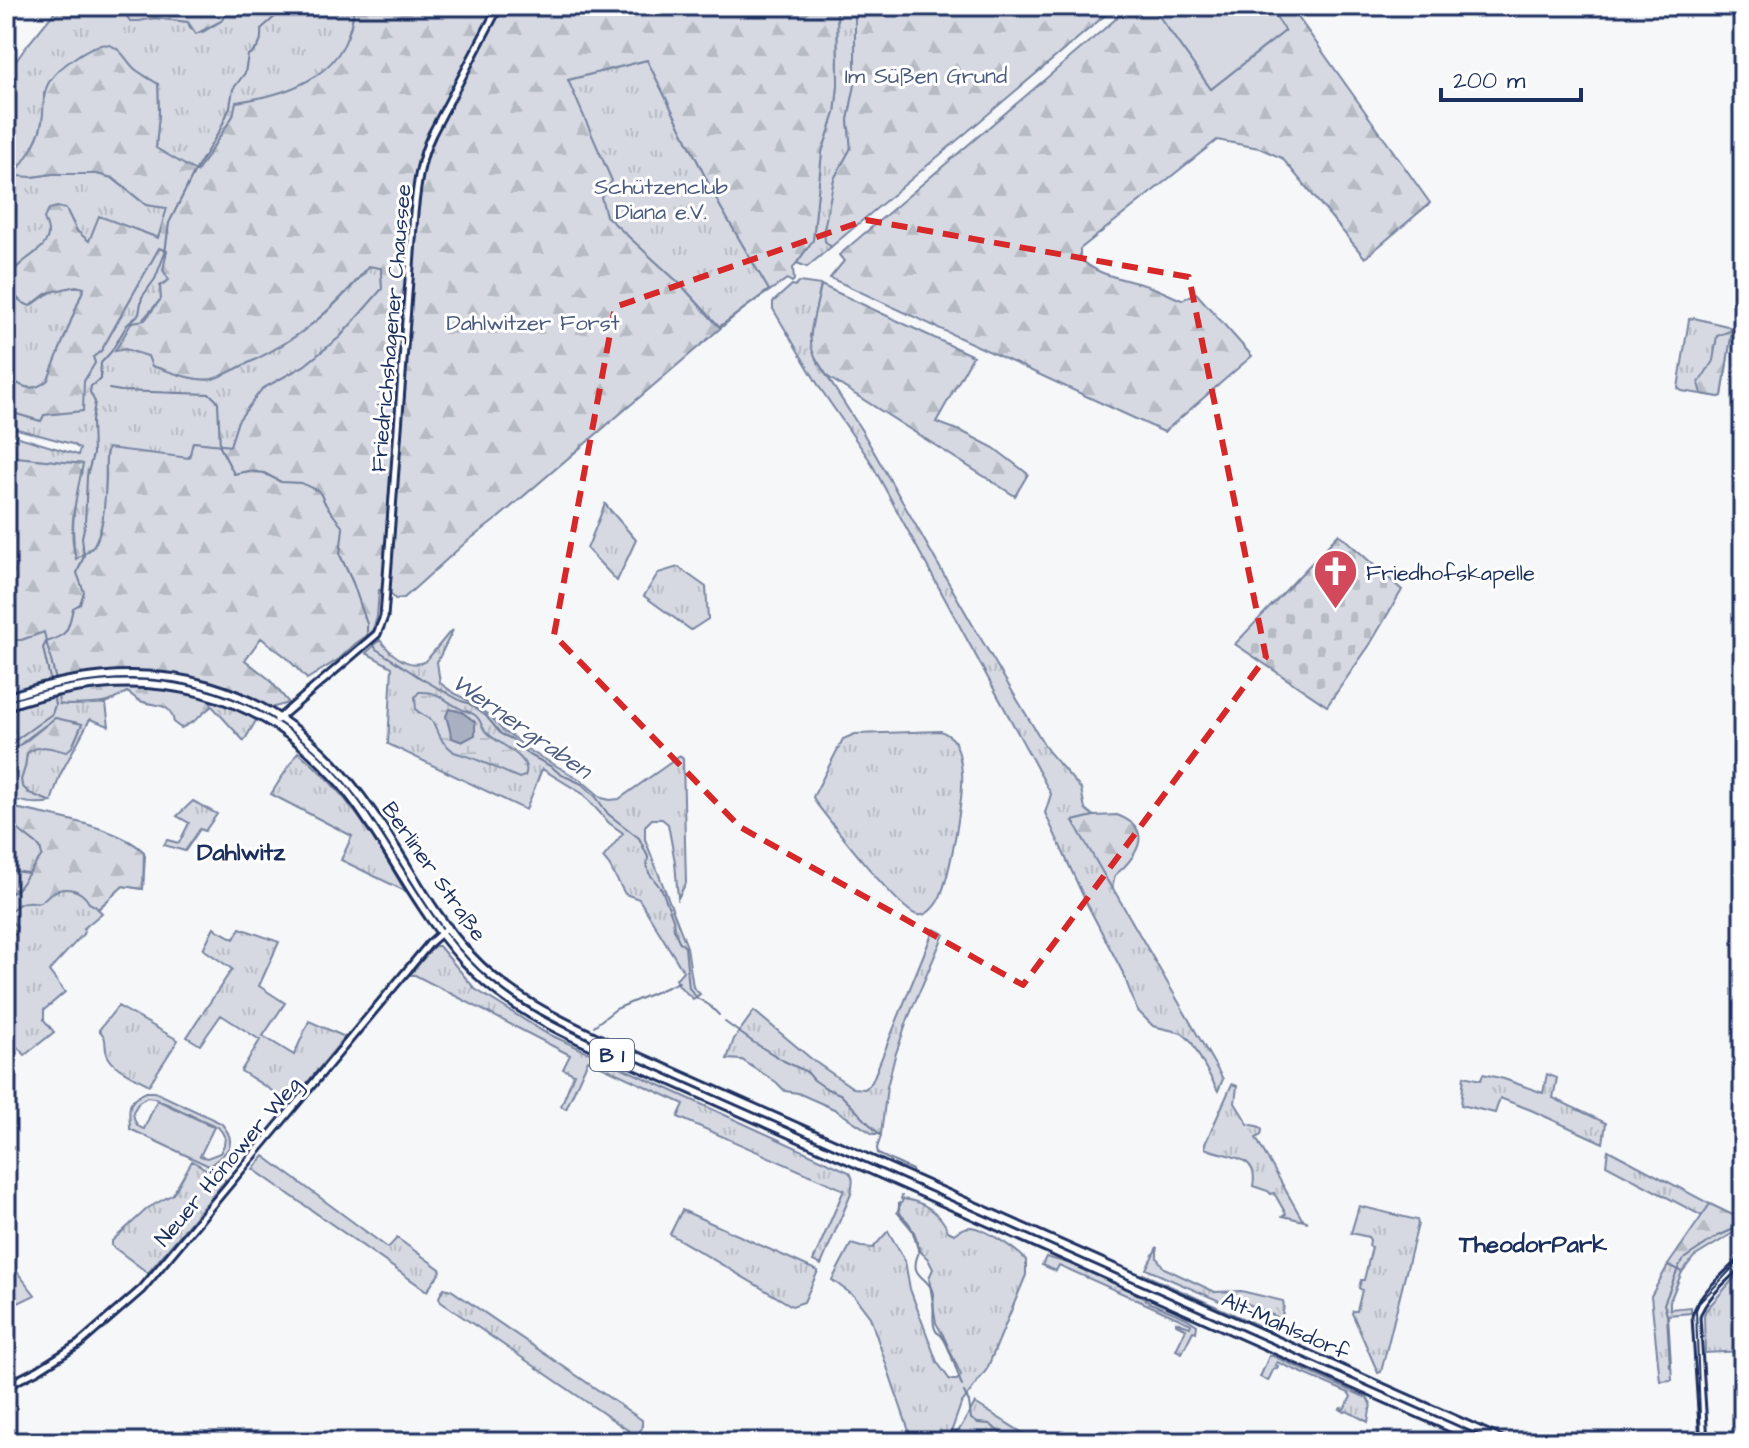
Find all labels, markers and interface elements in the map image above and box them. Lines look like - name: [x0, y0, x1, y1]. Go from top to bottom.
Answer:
- scale bar: [1441, 52, 1581, 102]
- park label: Im Süßen Grund: [845, 61, 1007, 92]
- text: 200 m: [1453, 64, 1526, 98]
- park label: Schützenclub Diana e.V.: [594, 172, 728, 228]
- street label: Friedrichshagener Chaussee: [363, 183, 421, 474]
- park label: Dahlwitzer Forst: [446, 308, 620, 339]
- church icon: Friedhofskapelle: [1311, 548, 1359, 611]
- place label: Friedhofskapelle: [1366, 558, 1535, 589]
- water label: Wernergraben: [444, 666, 600, 790]
- street label: Berliner Straße: [374, 796, 494, 948]
- district label: Dahlwitz: [197, 836, 286, 870]
- road number: B 1: [590, 1039, 634, 1071]
- street label: Neuer Hönower Weg: [148, 1070, 309, 1254]
- district label: TheodorPark: [1458, 1228, 1607, 1262]
- street label: Alt-Mahlsdorf: [1217, 1284, 1355, 1369]

